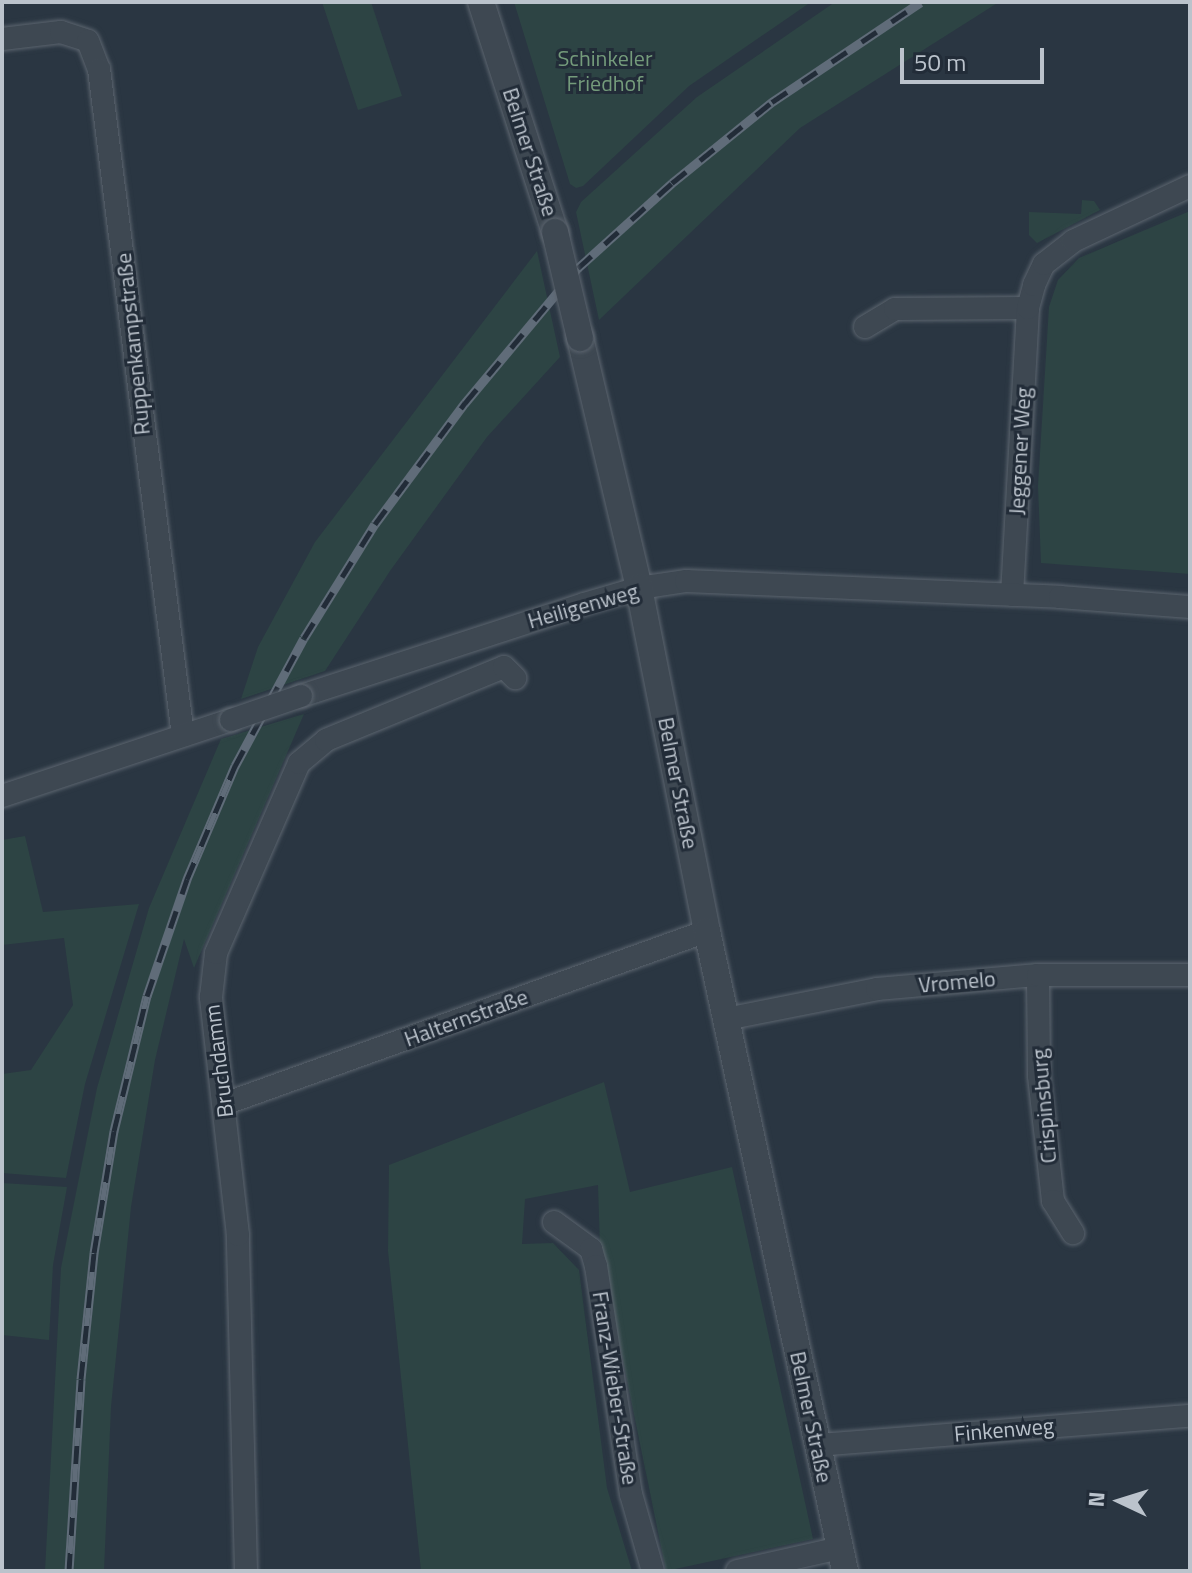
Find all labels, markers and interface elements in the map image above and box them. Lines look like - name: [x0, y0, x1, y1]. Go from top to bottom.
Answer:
- scale bar: [904, 32, 1048, 82]
- text: 50 m: [914, 44, 966, 80]
- park label: Schinkeler Friedhof: [557, 45, 653, 96]
- street label: Belmer Straße: [497, 84, 563, 220]
- street label: Ruppenkampstraße: [110, 252, 156, 436]
- street label: Jeggener Weg: [1003, 386, 1037, 516]
- street label: Heiligenweg: [525, 578, 641, 634]
- street label: Belmer Straße: [652, 715, 704, 851]
- street label: Vromelo: [917, 965, 997, 999]
- street label: Halternstraße: [401, 983, 531, 1053]
- street label: Bruchdamm: [199, 1003, 239, 1119]
- street label: Crispinsburg: [1026, 1048, 1062, 1164]
- street label: Franz-Wieber-Straße: [587, 1289, 643, 1487]
- street label: Belmer Straße: [784, 1349, 838, 1485]
- street label: Finkenweg: [953, 1412, 1055, 1448]
- north arrow: [1080, 1461, 1160, 1541]
- text: N: [1079, 1491, 1114, 1508]

